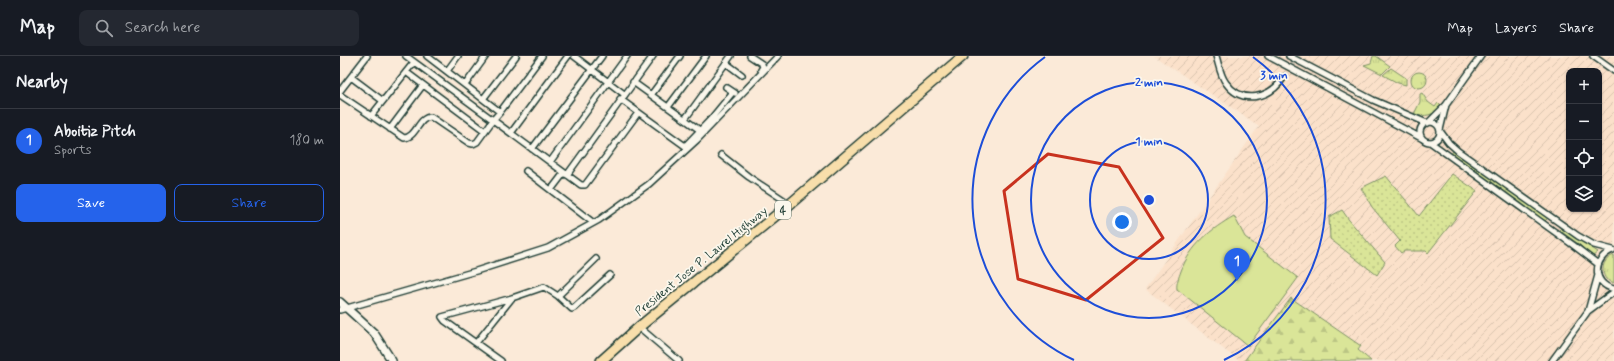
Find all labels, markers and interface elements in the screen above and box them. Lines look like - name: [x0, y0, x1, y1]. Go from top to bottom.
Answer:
- search box: [79, 10, 359, 46]
- text: Map: [20, 15, 55, 40]
- icon: search: [93, 17, 115, 39]
- text: Search here: [125, 18, 200, 38]
- text: Map: [1447, 19, 1473, 37]
- text: Layers: [1495, 19, 1537, 37]
- text: Share: [1559, 19, 1594, 37]
- text: 3 min: [1260, 68, 1288, 84]
- map controls: [1566, 68, 1602, 212]
- button: +: [1566, 68, 1602, 104]
- text: Nearby: [16, 71, 68, 93]
- text: 2 min: [1135, 75, 1163, 91]
- button: −: [1566, 104, 1602, 140]
- text: Aboitiz Pitch: [54, 122, 136, 142]
- text: 1: [26, 132, 32, 149]
- text: 180 m: [289, 132, 324, 149]
- text: 1 min: [1135, 134, 1163, 150]
- button: locate: [1566, 140, 1602, 176]
- text: Sports: [54, 142, 92, 159]
- button: layers: [1566, 176, 1602, 212]
- button: Save: [16, 184, 166, 222]
- button: Share: [174, 184, 324, 222]
- centre of rings: [1142, 193, 1156, 207]
- road number: 4: [775, 201, 791, 219]
- street label: President Jose P. Laurel Highway: [632, 203, 772, 321]
- your location: [1112, 212, 1132, 232]
- pin: 1: [1224, 248, 1250, 281]

